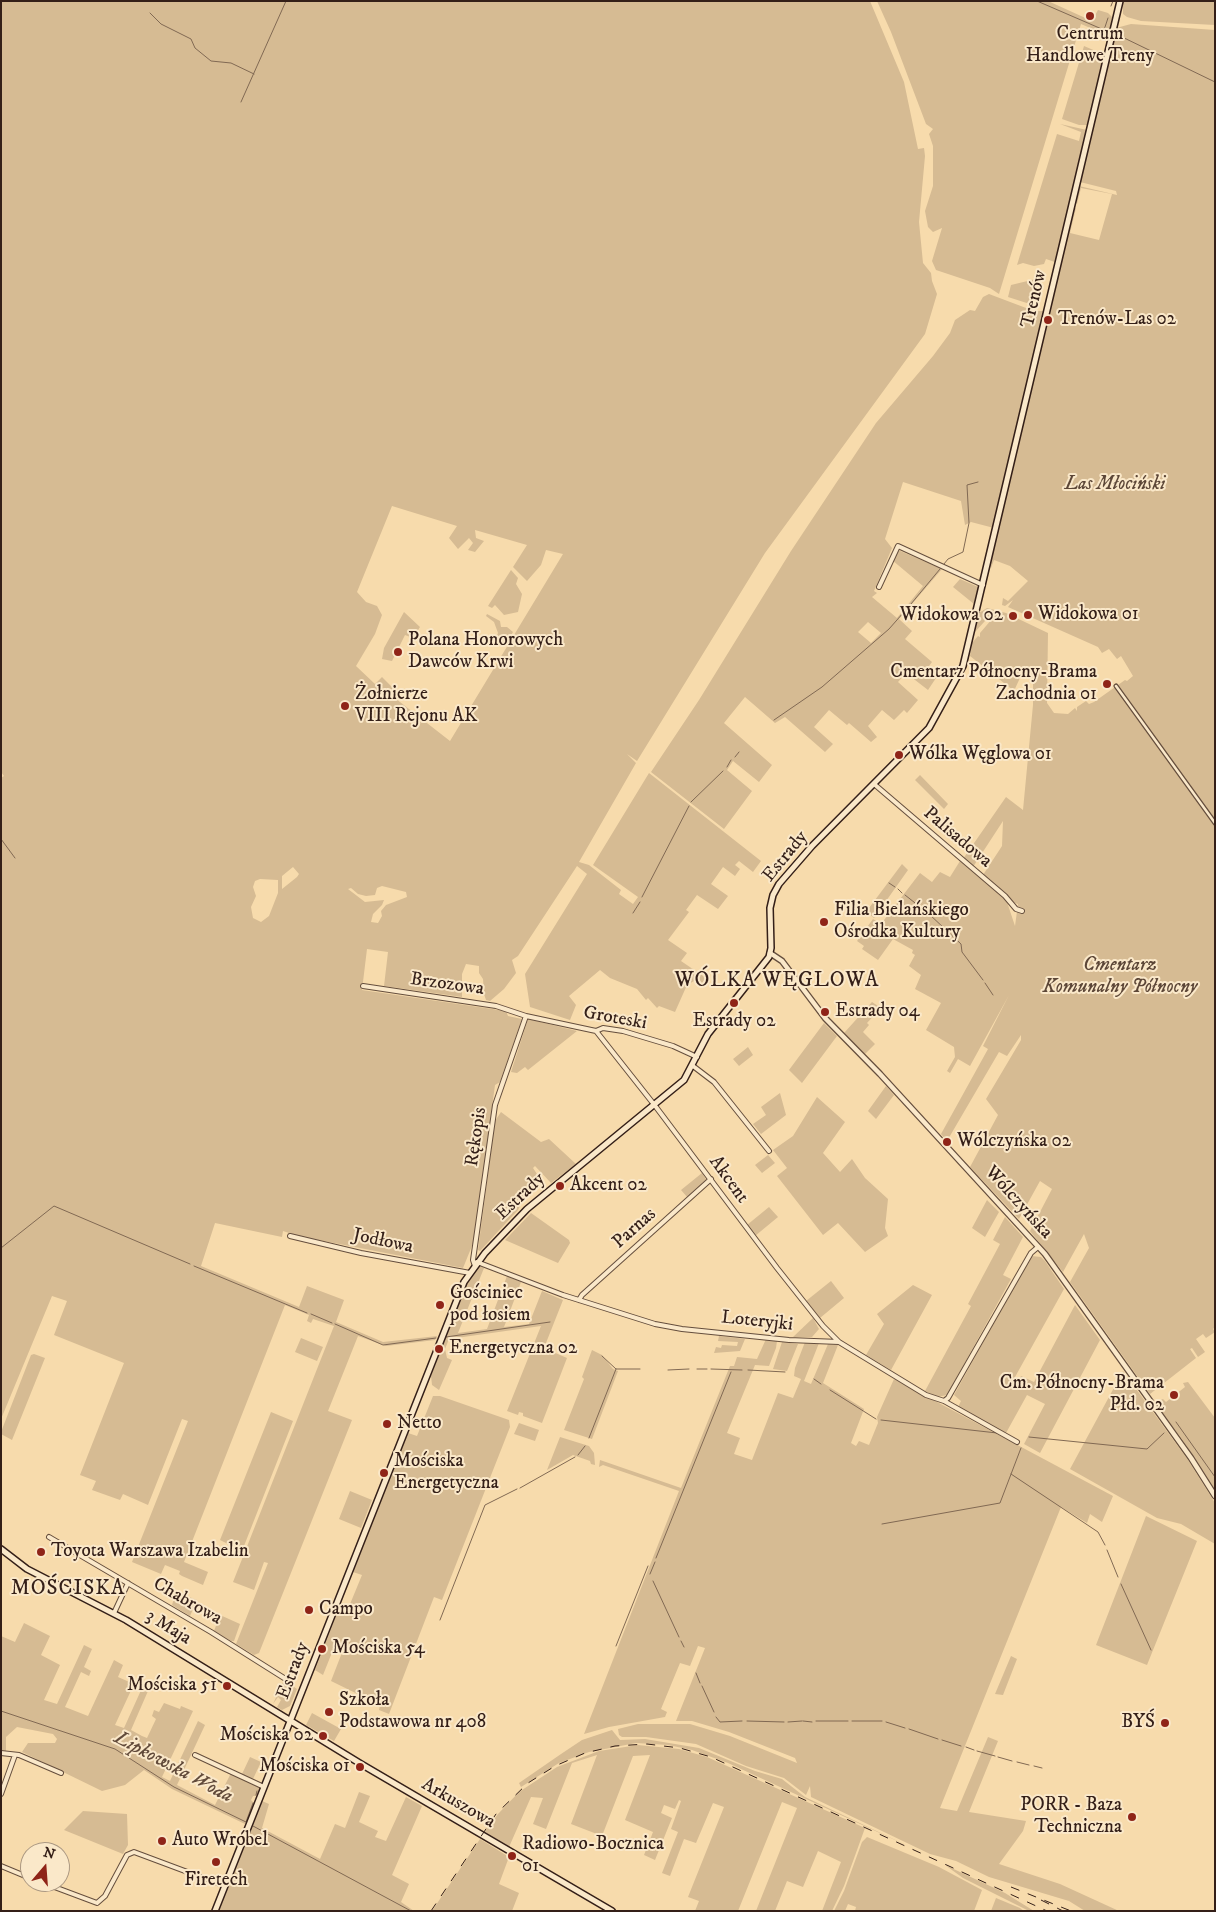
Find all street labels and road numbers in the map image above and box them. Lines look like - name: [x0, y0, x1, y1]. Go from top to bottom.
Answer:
- street label: Trenów: [1017, 268, 1053, 330]
- street label: Palisadowa: [918, 803, 996, 873]
- street label: Estrady: [758, 827, 814, 887]
- street label: Brzozowa: [409, 969, 485, 1001]
- street label: Groteski: [581, 1002, 649, 1036]
- street label: Rękopis: [462, 1106, 492, 1168]
- street label: Akcent: [703, 1152, 753, 1208]
- street label: Wólczyńska: [979, 1162, 1057, 1244]
- street label: Estrady: [492, 1168, 550, 1226]
- street label: Parnas: [609, 1204, 661, 1254]
- street label: Jodłowa: [351, 1225, 415, 1259]
- street label: Loteryjki: [720, 1307, 794, 1337]
- street label: Chabrowa: [148, 1573, 226, 1631]
- street label: 3 Maja: [141, 1605, 195, 1651]
- street label: Estrady: [273, 1639, 315, 1703]
- street label: Arkuszowa: [417, 1774, 499, 1834]

